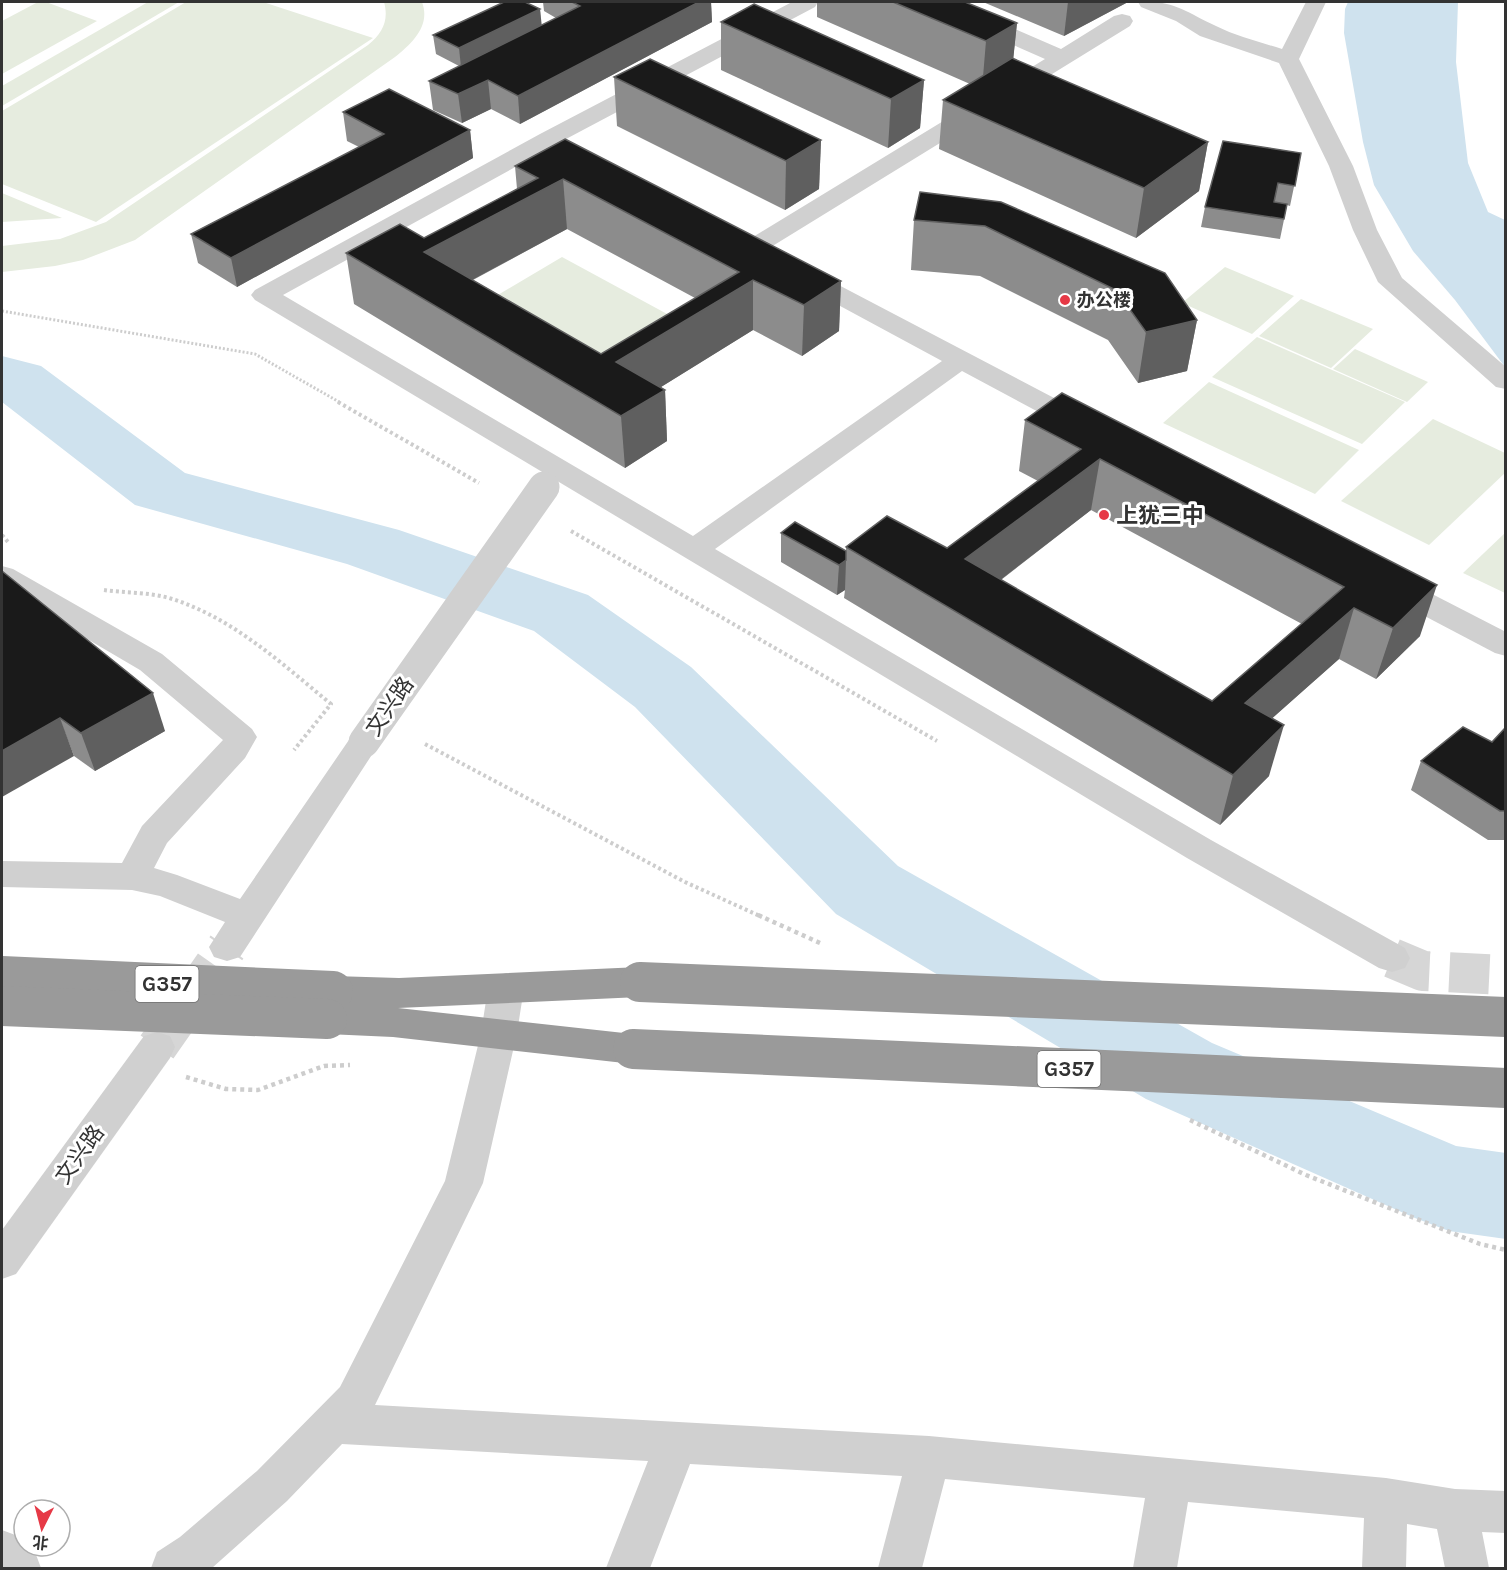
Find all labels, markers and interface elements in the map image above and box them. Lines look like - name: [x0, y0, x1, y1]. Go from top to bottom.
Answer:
- place label: 办公楼: [1077, 289, 1131, 311]
- marker: 办公楼: [1058, 293, 1072, 307]
- place label: 上犹三中: [1116, 503, 1204, 529]
- marker: 上犹三中: [1097, 508, 1111, 522]
- street label: 文兴路: [360, 672, 419, 741]
- road number: G357: [136, 966, 198, 1002]
- road number: G357: [1038, 1051, 1100, 1087]
- street label: 文兴路: [50, 1120, 110, 1189]
- north arrow: [12, 1498, 72, 1558]
- text: 北: [32, 1532, 49, 1553]

